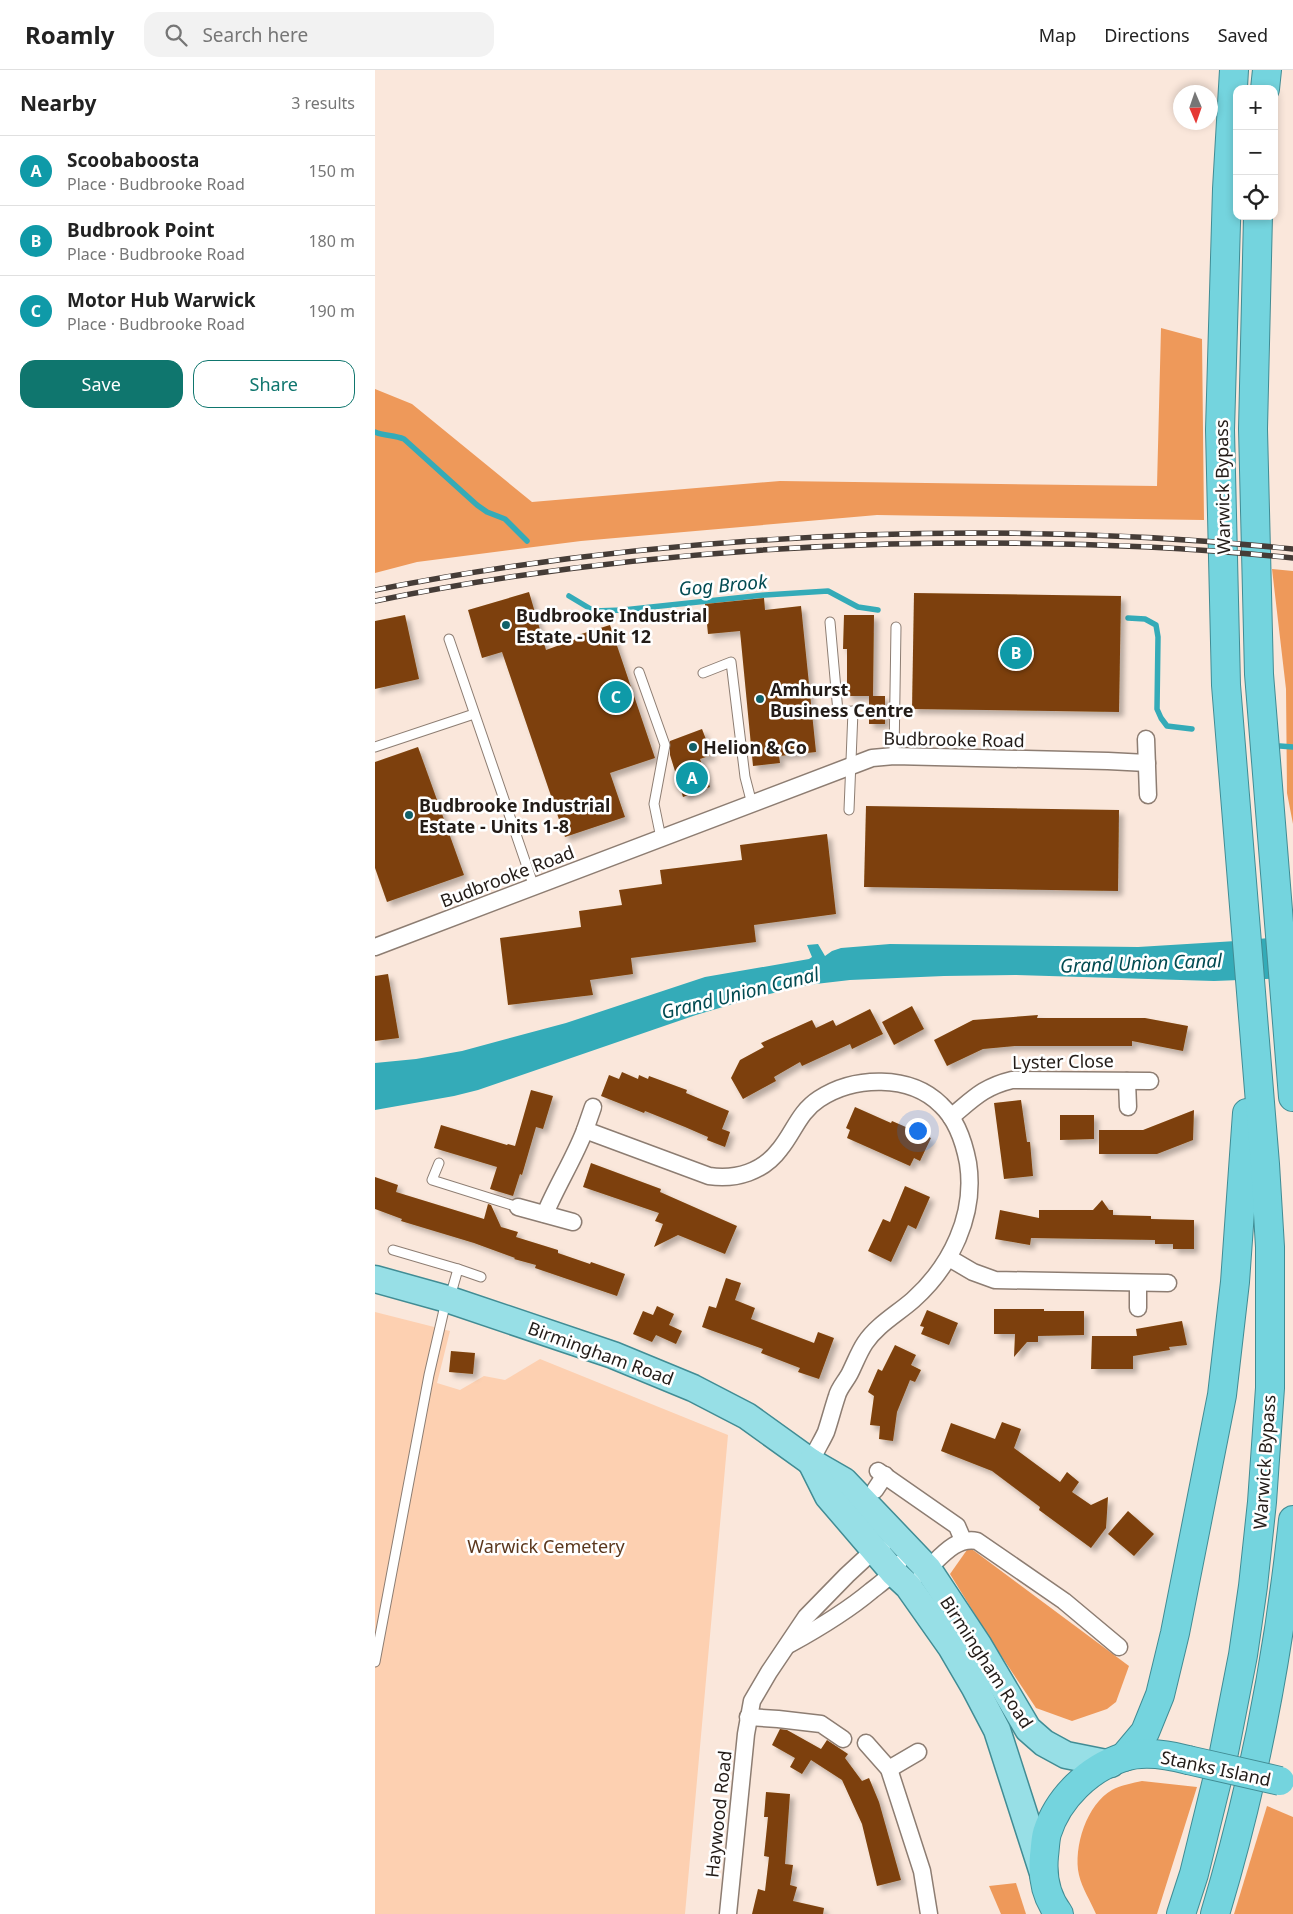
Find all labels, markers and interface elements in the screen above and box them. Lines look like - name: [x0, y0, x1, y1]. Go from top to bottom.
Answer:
- search box: [144, 12, 494, 57]
- text: Roamly: [25, 18, 114, 51]
- icon: search: [162, 21, 190, 49]
- text: Search here: [202, 22, 308, 48]
- text: Map: [1039, 23, 1076, 47]
- text: Directions: [1104, 23, 1190, 47]
- text: Saved: [1218, 23, 1268, 47]
- north arrow: [1173, 85, 1218, 130]
- map controls: [1233, 85, 1278, 220]
- button: +: [1233, 85, 1278, 130]
- text: Nearby: [20, 89, 96, 117]
- text: 3 results: [291, 92, 355, 114]
- button: −: [1233, 130, 1278, 175]
- text: Scoobaboosta: [67, 147, 199, 173]
- text: A: [30, 160, 42, 182]
- text: 150 m: [308, 160, 355, 182]
- text: Place · Budbrooke Road: [67, 173, 245, 195]
- button: locate: [1233, 175, 1278, 220]
- text: Budbrook Point: [67, 217, 215, 243]
- text: B: [31, 230, 41, 252]
- text: 180 m: [308, 230, 355, 252]
- text: Place · Budbrooke Road: [67, 243, 245, 265]
- text: Motor Hub Warwick: [67, 287, 256, 313]
- text: C: [31, 300, 41, 322]
- text: 190 m: [308, 300, 355, 322]
- text: Place · Budbrooke Road: [67, 313, 245, 335]
- button: Save: [20, 360, 183, 408]
- button: Share: [193, 360, 355, 408]
- street label: Warwick Bypass: [1209, 419, 1235, 555]
- water label: Gog Brook: [678, 568, 769, 602]
- place label: Budbrooke Industrial Estate - Unit 12: [516, 603, 707, 648]
- marker: Budbrooke Industrial Estate - Unit 12: [500, 619, 512, 631]
- pin: B: [1000, 634, 1032, 672]
- place label: Amhurst Business Centre: [770, 677, 914, 722]
- pin: C: [600, 678, 632, 716]
- marker: Amhurst Business Centre: [754, 693, 766, 705]
- street label: Budbrooke Road: [883, 726, 1025, 752]
- place label: Helion & Co: [703, 735, 807, 759]
- marker: Helion & Co: [687, 741, 699, 753]
- pin: A: [676, 759, 708, 797]
- place label: Budbrooke Industrial Estate - Units 1-8: [419, 793, 610, 838]
- marker: Budbrooke Industrial Estate - Units 1-8: [403, 809, 415, 821]
- street label: Budbrooke Road: [437, 839, 577, 913]
- water label: Grand Union Canal: [1060, 947, 1223, 979]
- water label: Grand Union Canal: [658, 961, 823, 1025]
- street label: Lyster Close: [1012, 1048, 1114, 1074]
- your location: [905, 1118, 931, 1144]
- street label: Birmingham Road: [525, 1315, 677, 1391]
- street label: Warwick Bypass: [1247, 1394, 1281, 1530]
- park label: Warwick Cemetery: [467, 1534, 626, 1558]
- street label: Birmingham Road: [935, 1591, 1039, 1733]
- street label: Stanks Island: [1159, 1745, 1273, 1791]
- street label: Haywood Road: [699, 1749, 737, 1879]

